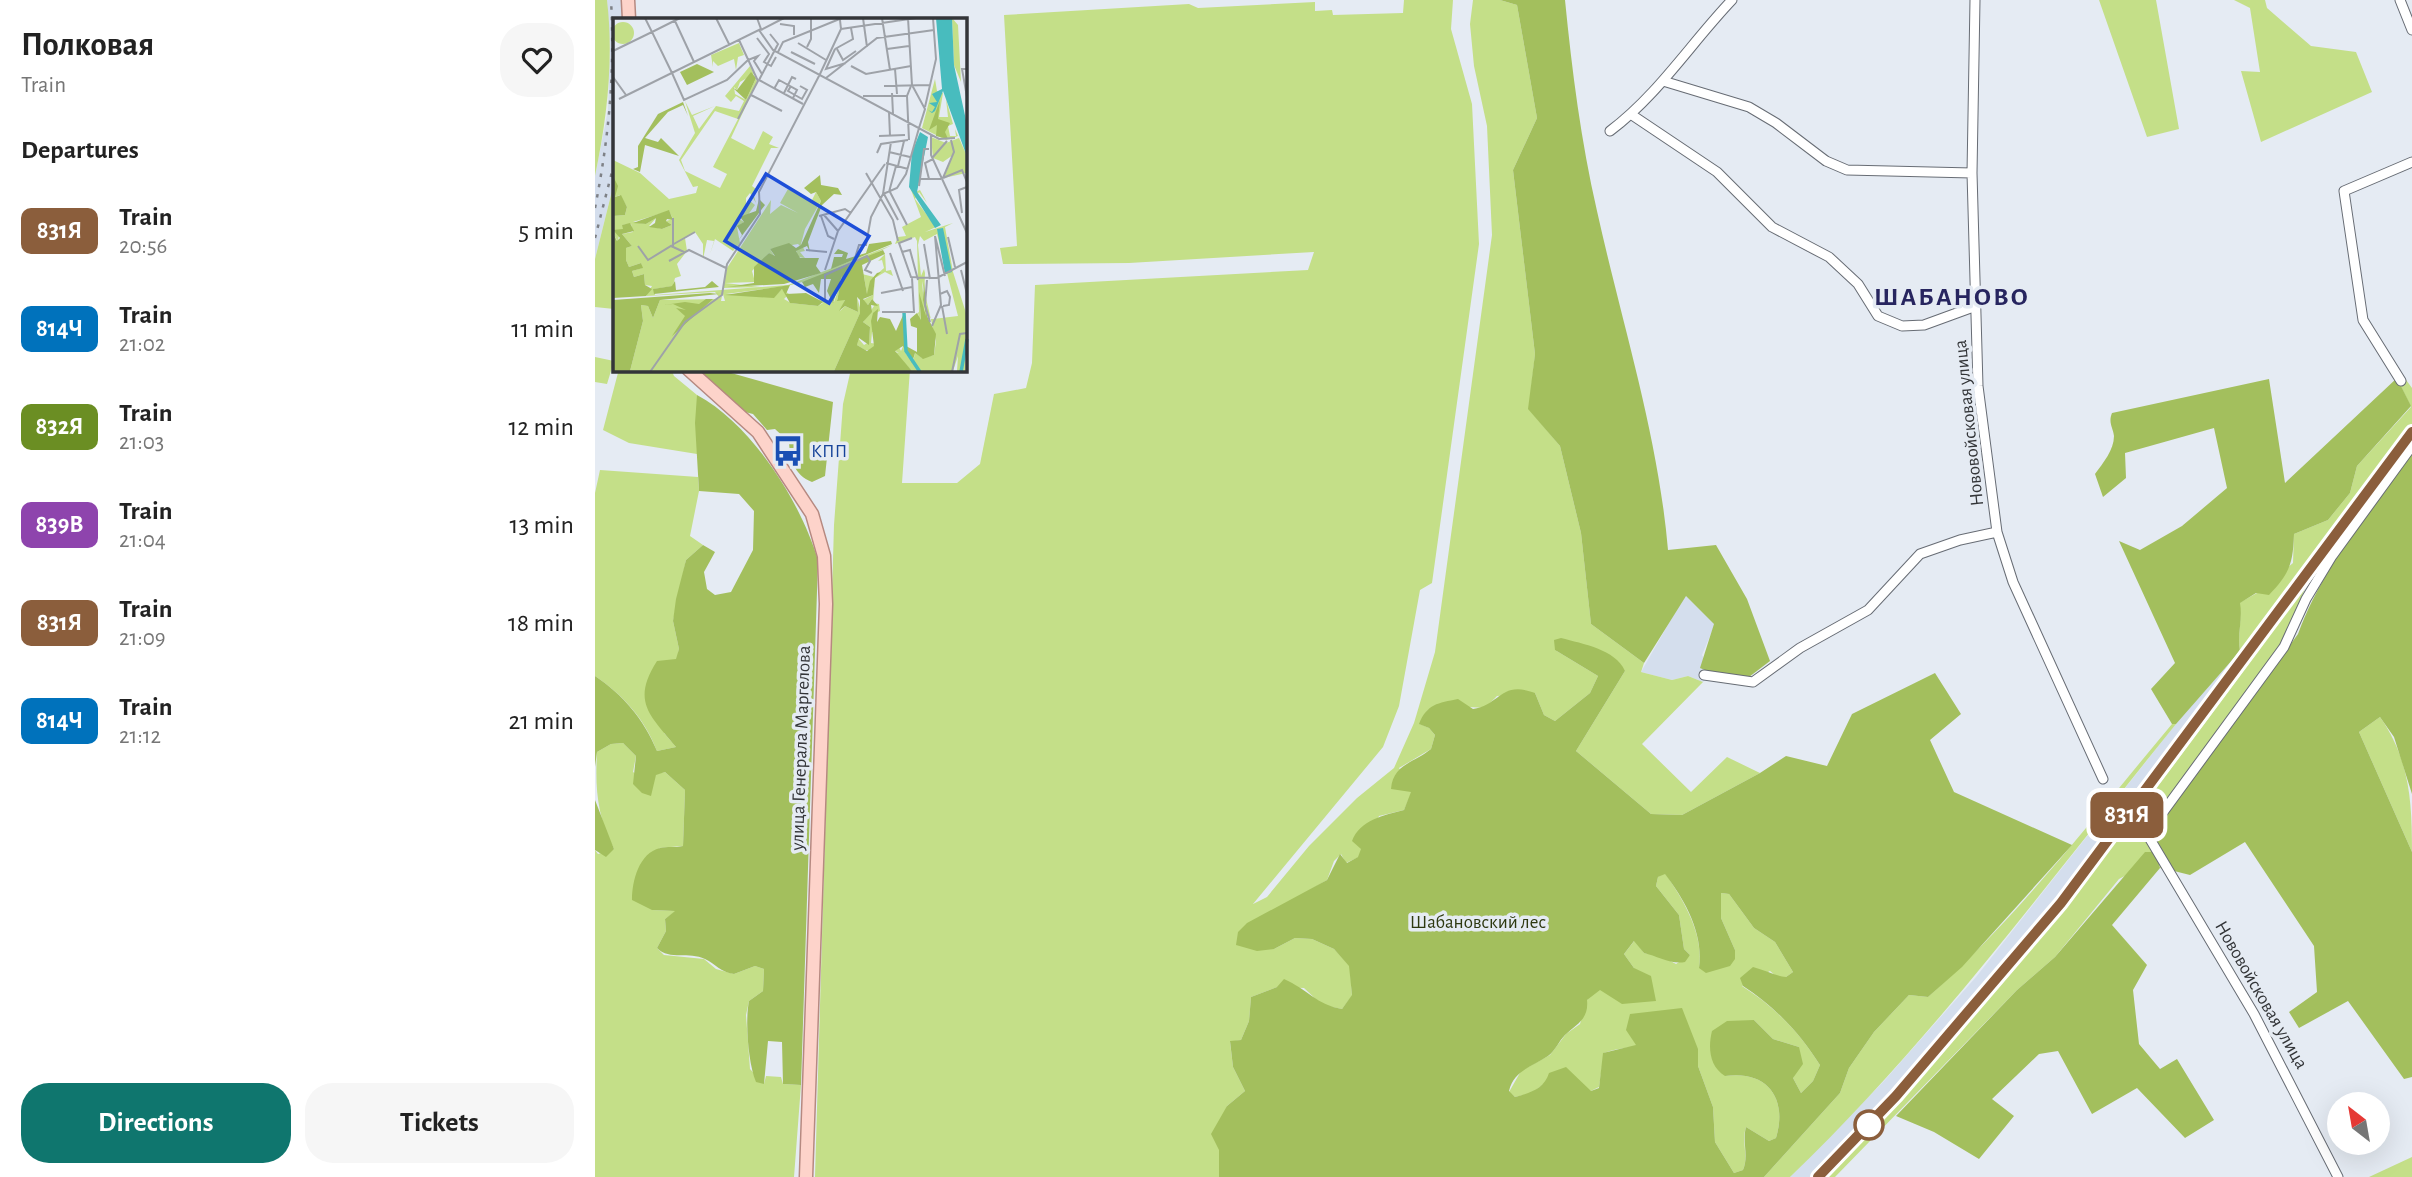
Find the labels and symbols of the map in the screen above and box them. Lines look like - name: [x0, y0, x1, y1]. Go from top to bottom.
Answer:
- inset map: [613, 18, 966, 371]
- district label: ШАБАНОВО: [1874, 284, 2030, 310]
- street label: Нововойсковая улица: [1951, 339, 1987, 507]
- bus stop icon: КПП: [771, 434, 805, 468]
- place label: КПП: [811, 442, 847, 461]
- street label: улица Генерала Маргелова: [788, 645, 814, 852]
- line badge: 831Я: [2078, 792, 2176, 838]
- park label: Шабановский лес: [1410, 913, 1546, 932]
- street label: Нововойсковая улица: [2211, 918, 2311, 1072]
- north arrow: [2327, 1092, 2391, 1155]
- unlabelled marker: [1854, 1110, 1884, 1140]

